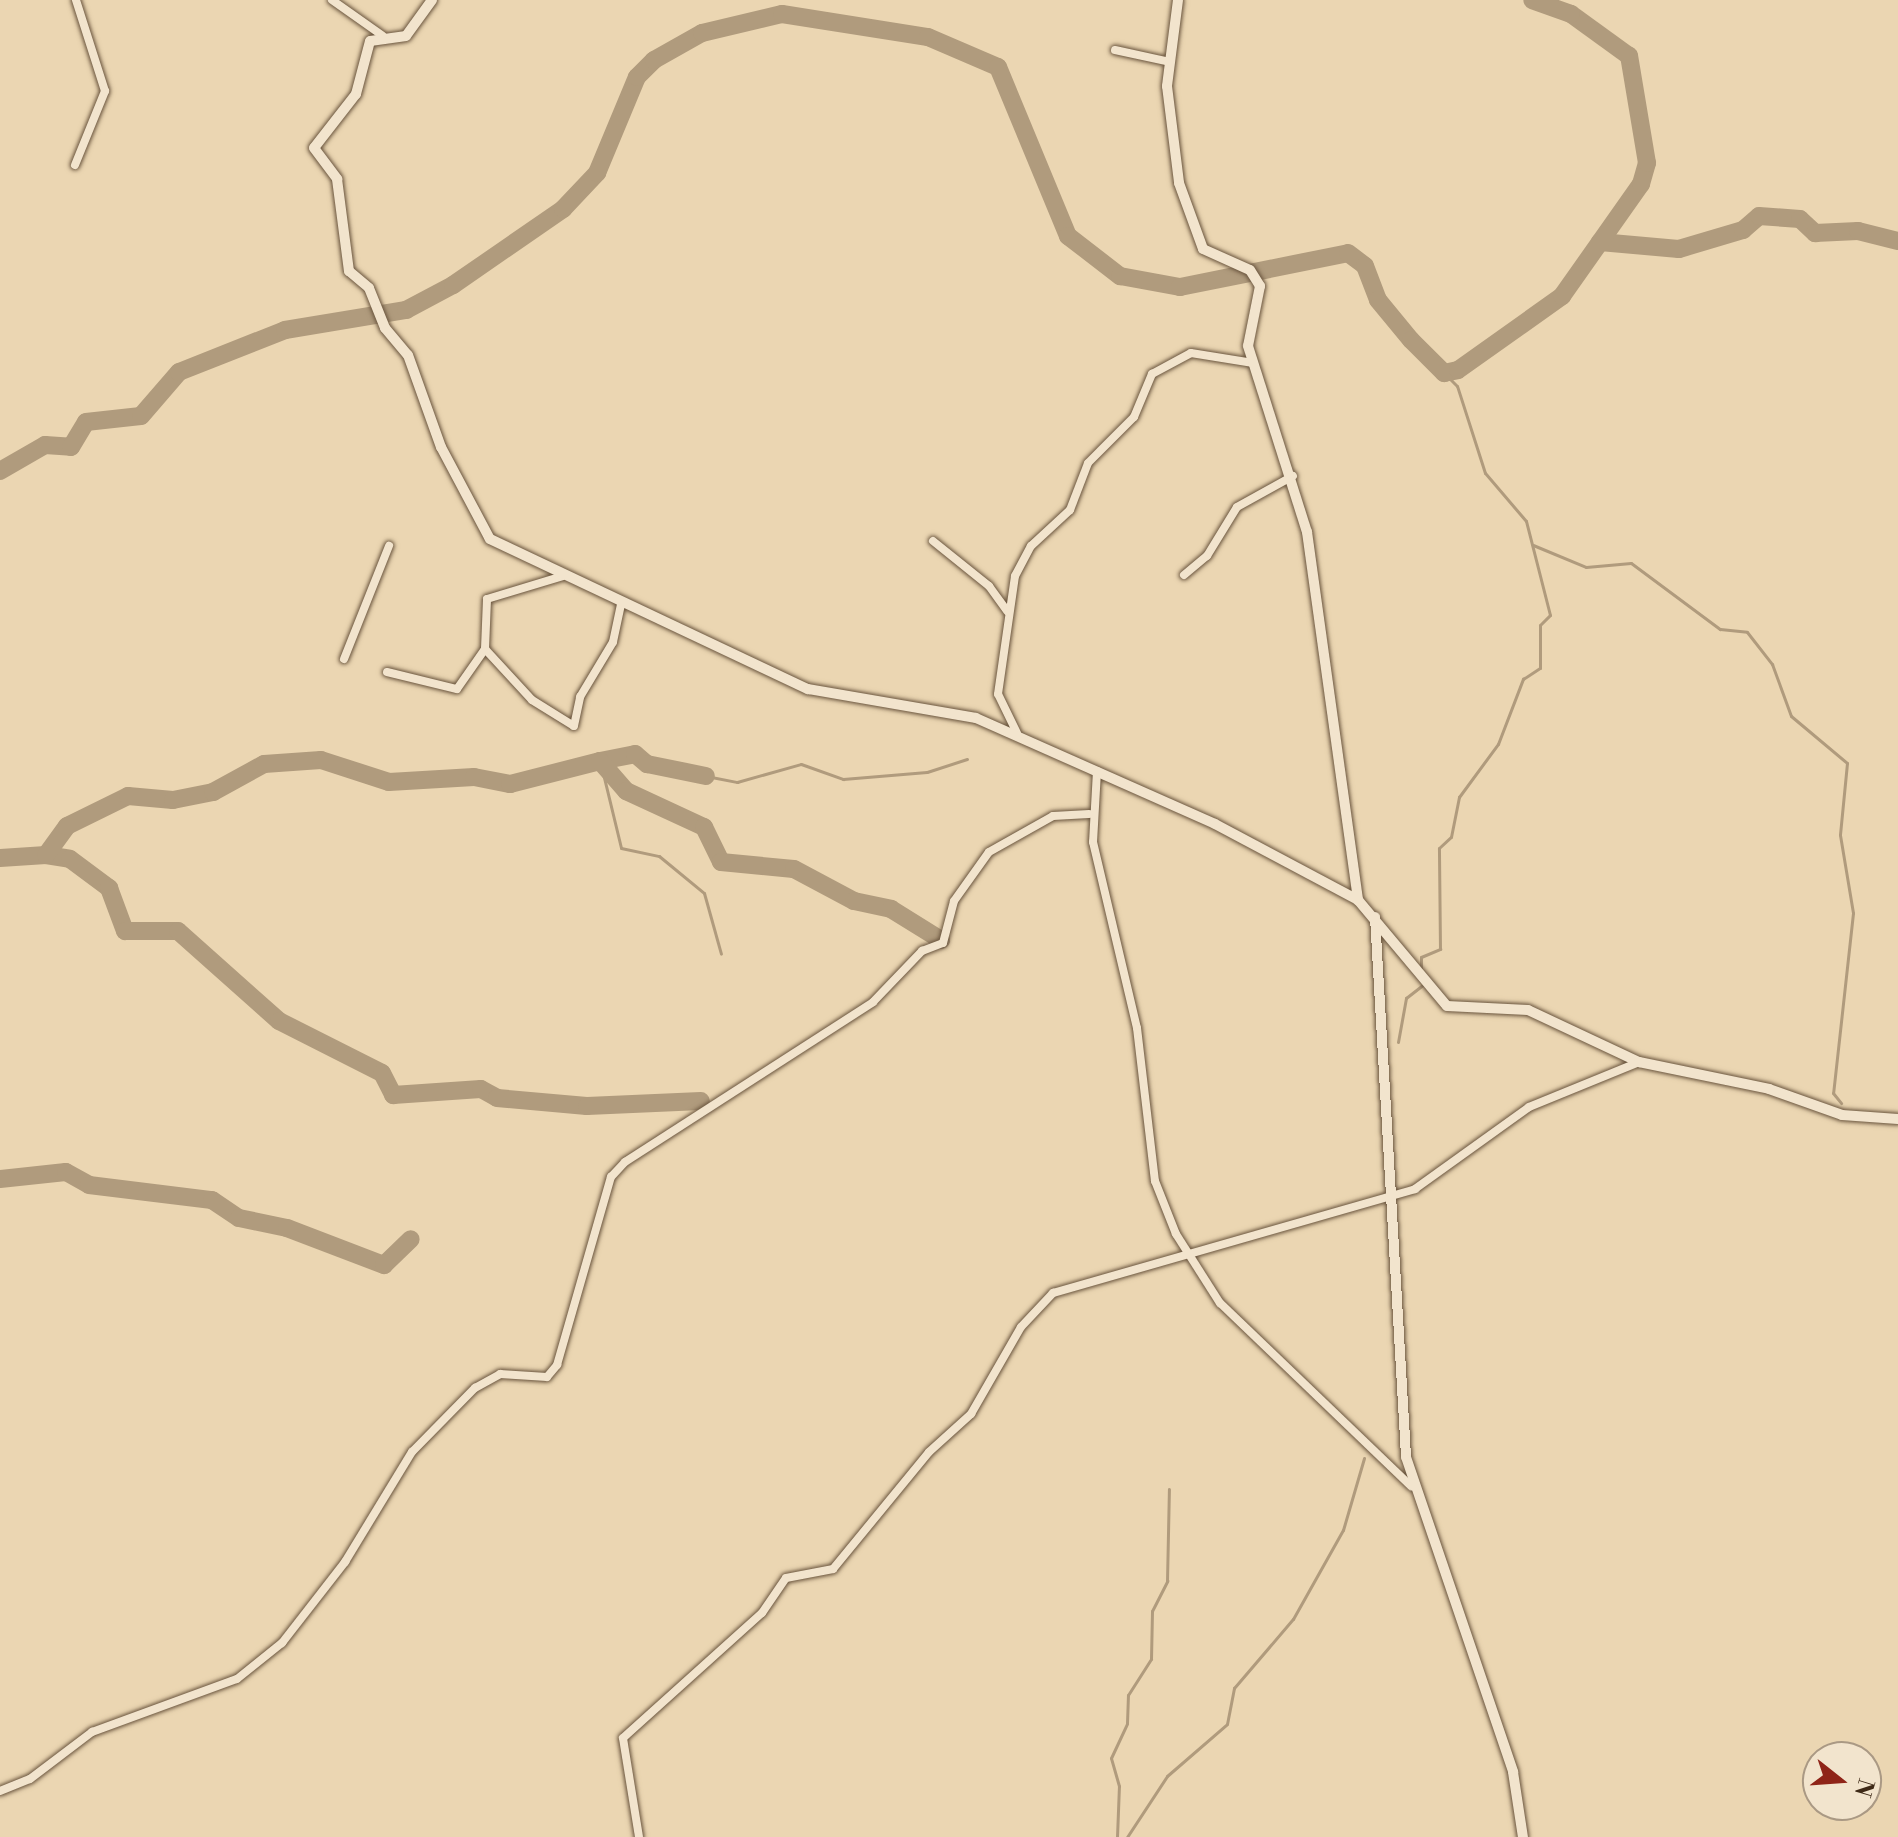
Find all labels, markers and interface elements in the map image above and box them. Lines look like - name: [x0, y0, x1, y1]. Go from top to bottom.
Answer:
- north arrow: [1802, 1741, 1882, 1821]
- text: N: [1848, 1775, 1879, 1800]

